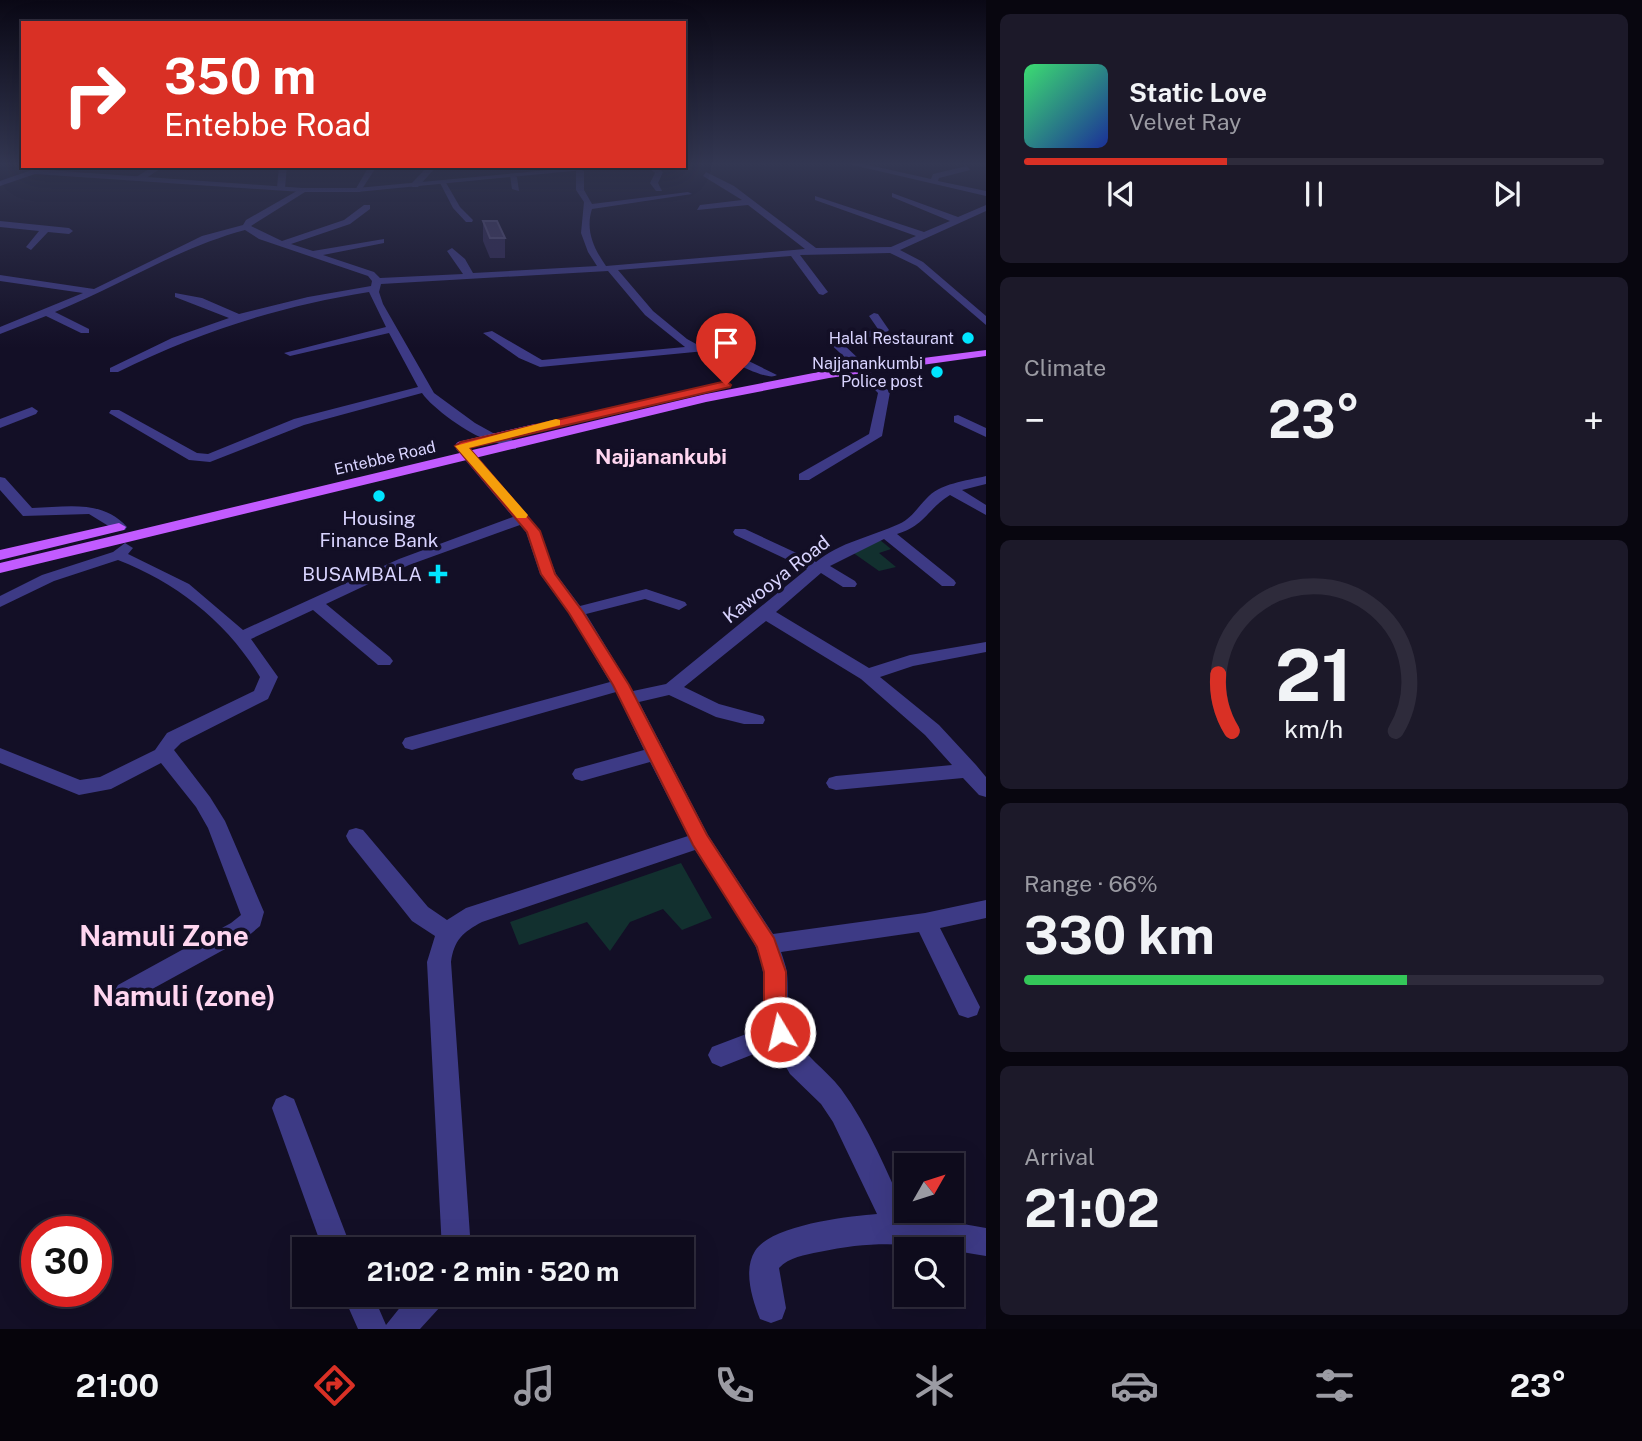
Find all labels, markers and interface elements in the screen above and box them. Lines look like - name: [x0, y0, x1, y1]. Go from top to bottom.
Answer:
- text: 350 m: [164, 47, 316, 105]
- icon: right: [49, 49, 140, 140]
- text: Static Love: [1129, 77, 1267, 108]
- text: Entebbe Road: [164, 106, 371, 143]
- text: Velvet Ray: [1129, 108, 1241, 135]
- icon: previous: [1102, 175, 1140, 213]
- icon: pause: [1295, 175, 1333, 213]
- icon: next: [1488, 175, 1526, 213]
- pin: [696, 313, 756, 385]
- icon: arrive: [707, 324, 745, 362]
- place label: Halal Restaurant: [829, 329, 954, 348]
- marker: Halal Restaurant: [960, 330, 976, 346]
- place label: Najjanankumbi Police post: [812, 354, 923, 391]
- text: Climate: [1024, 354, 1106, 381]
- marker: Najjanankumbi Police post: [929, 364, 945, 380]
- text: 23°: [1268, 389, 1360, 450]
- text: −: [1024, 398, 1045, 443]
- text: +: [1583, 398, 1604, 443]
- street label: Entebbe Road: [332, 437, 438, 479]
- district label: Najjanankubi: [595, 444, 727, 469]
- marker: Housing Finance Bank: [371, 488, 387, 504]
- place label: Housing Finance Bank: [320, 507, 439, 551]
- street label: Kawooya Road: [718, 531, 834, 627]
- place label: BUSAMBALA: [302, 563, 422, 585]
- marker: BUSAMBALA: [428, 564, 448, 584]
- text: 21: [1275, 632, 1353, 717]
- text: km/h: [1285, 713, 1343, 743]
- text: Range · 66%: [1024, 870, 1158, 897]
- text: 330 km: [1024, 905, 1215, 966]
- district label: Namuli Zone: [79, 919, 249, 952]
- district label: Namuli (zone): [92, 979, 276, 1012]
- position arrow: [743, 995, 817, 1069]
- text: Arrival: [1024, 1143, 1095, 1170]
- north arrow: [894, 1153, 964, 1223]
- map controls: [894, 1153, 964, 1307]
- text: 21:02: [1024, 1178, 1160, 1239]
- speed limit sign: 30: [21, 1216, 112, 1307]
- button: search: [894, 1237, 964, 1307]
- text: 21:02 · 2 min · 520 m: [367, 1256, 619, 1287]
- icon: directions: [310, 1361, 359, 1410]
- icon: music: [510, 1361, 559, 1410]
- icon: phone: [710, 1361, 759, 1410]
- icon: climate: [910, 1361, 959, 1410]
- icon: car: [1110, 1361, 1159, 1410]
- icon: filters: [1310, 1361, 1359, 1410]
- text: 21:00: [75, 1367, 159, 1404]
- text: 23°: [1510, 1367, 1566, 1404]

